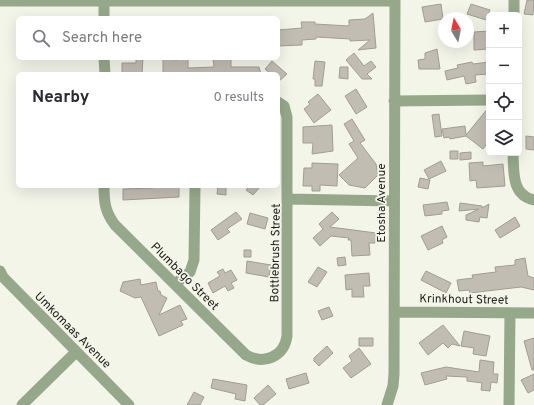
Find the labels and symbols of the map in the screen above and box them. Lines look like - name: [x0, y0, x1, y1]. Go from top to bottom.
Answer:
- north arrow: [438, 12, 474, 48]
- street label: Etosha Avenue: [374, 163, 390, 243]
- street label: Bottlebrush Street: [267, 203, 285, 303]
- street label: Plumbago Street: [147, 239, 222, 314]
- street label: Umkomaas Avenue: [31, 289, 114, 372]
- street label: Krinkhout Street: [419, 291, 509, 309]

